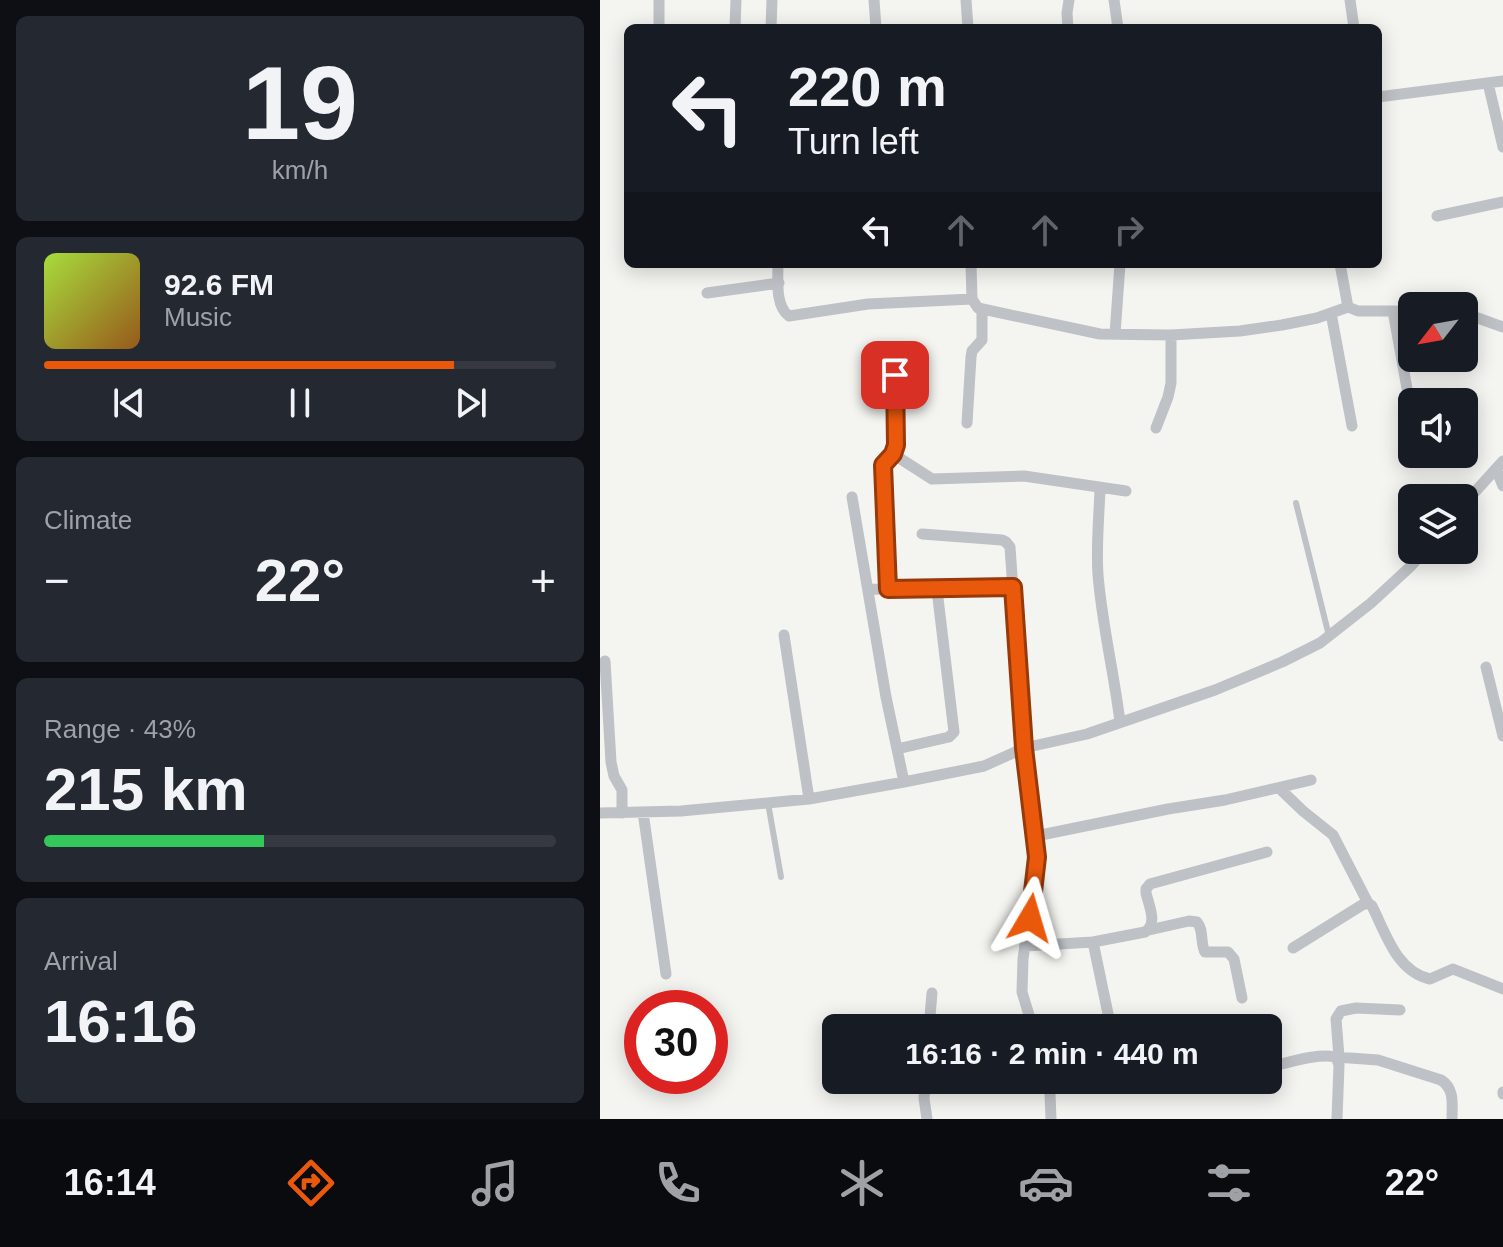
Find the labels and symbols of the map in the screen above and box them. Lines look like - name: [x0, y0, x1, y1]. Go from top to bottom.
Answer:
- north arrow: [1398, 292, 1478, 372]
- pin: [861, 341, 929, 409]
- position arrow: [988, 876, 1072, 960]
- speed limit sign: 30: [624, 990, 728, 1094]

